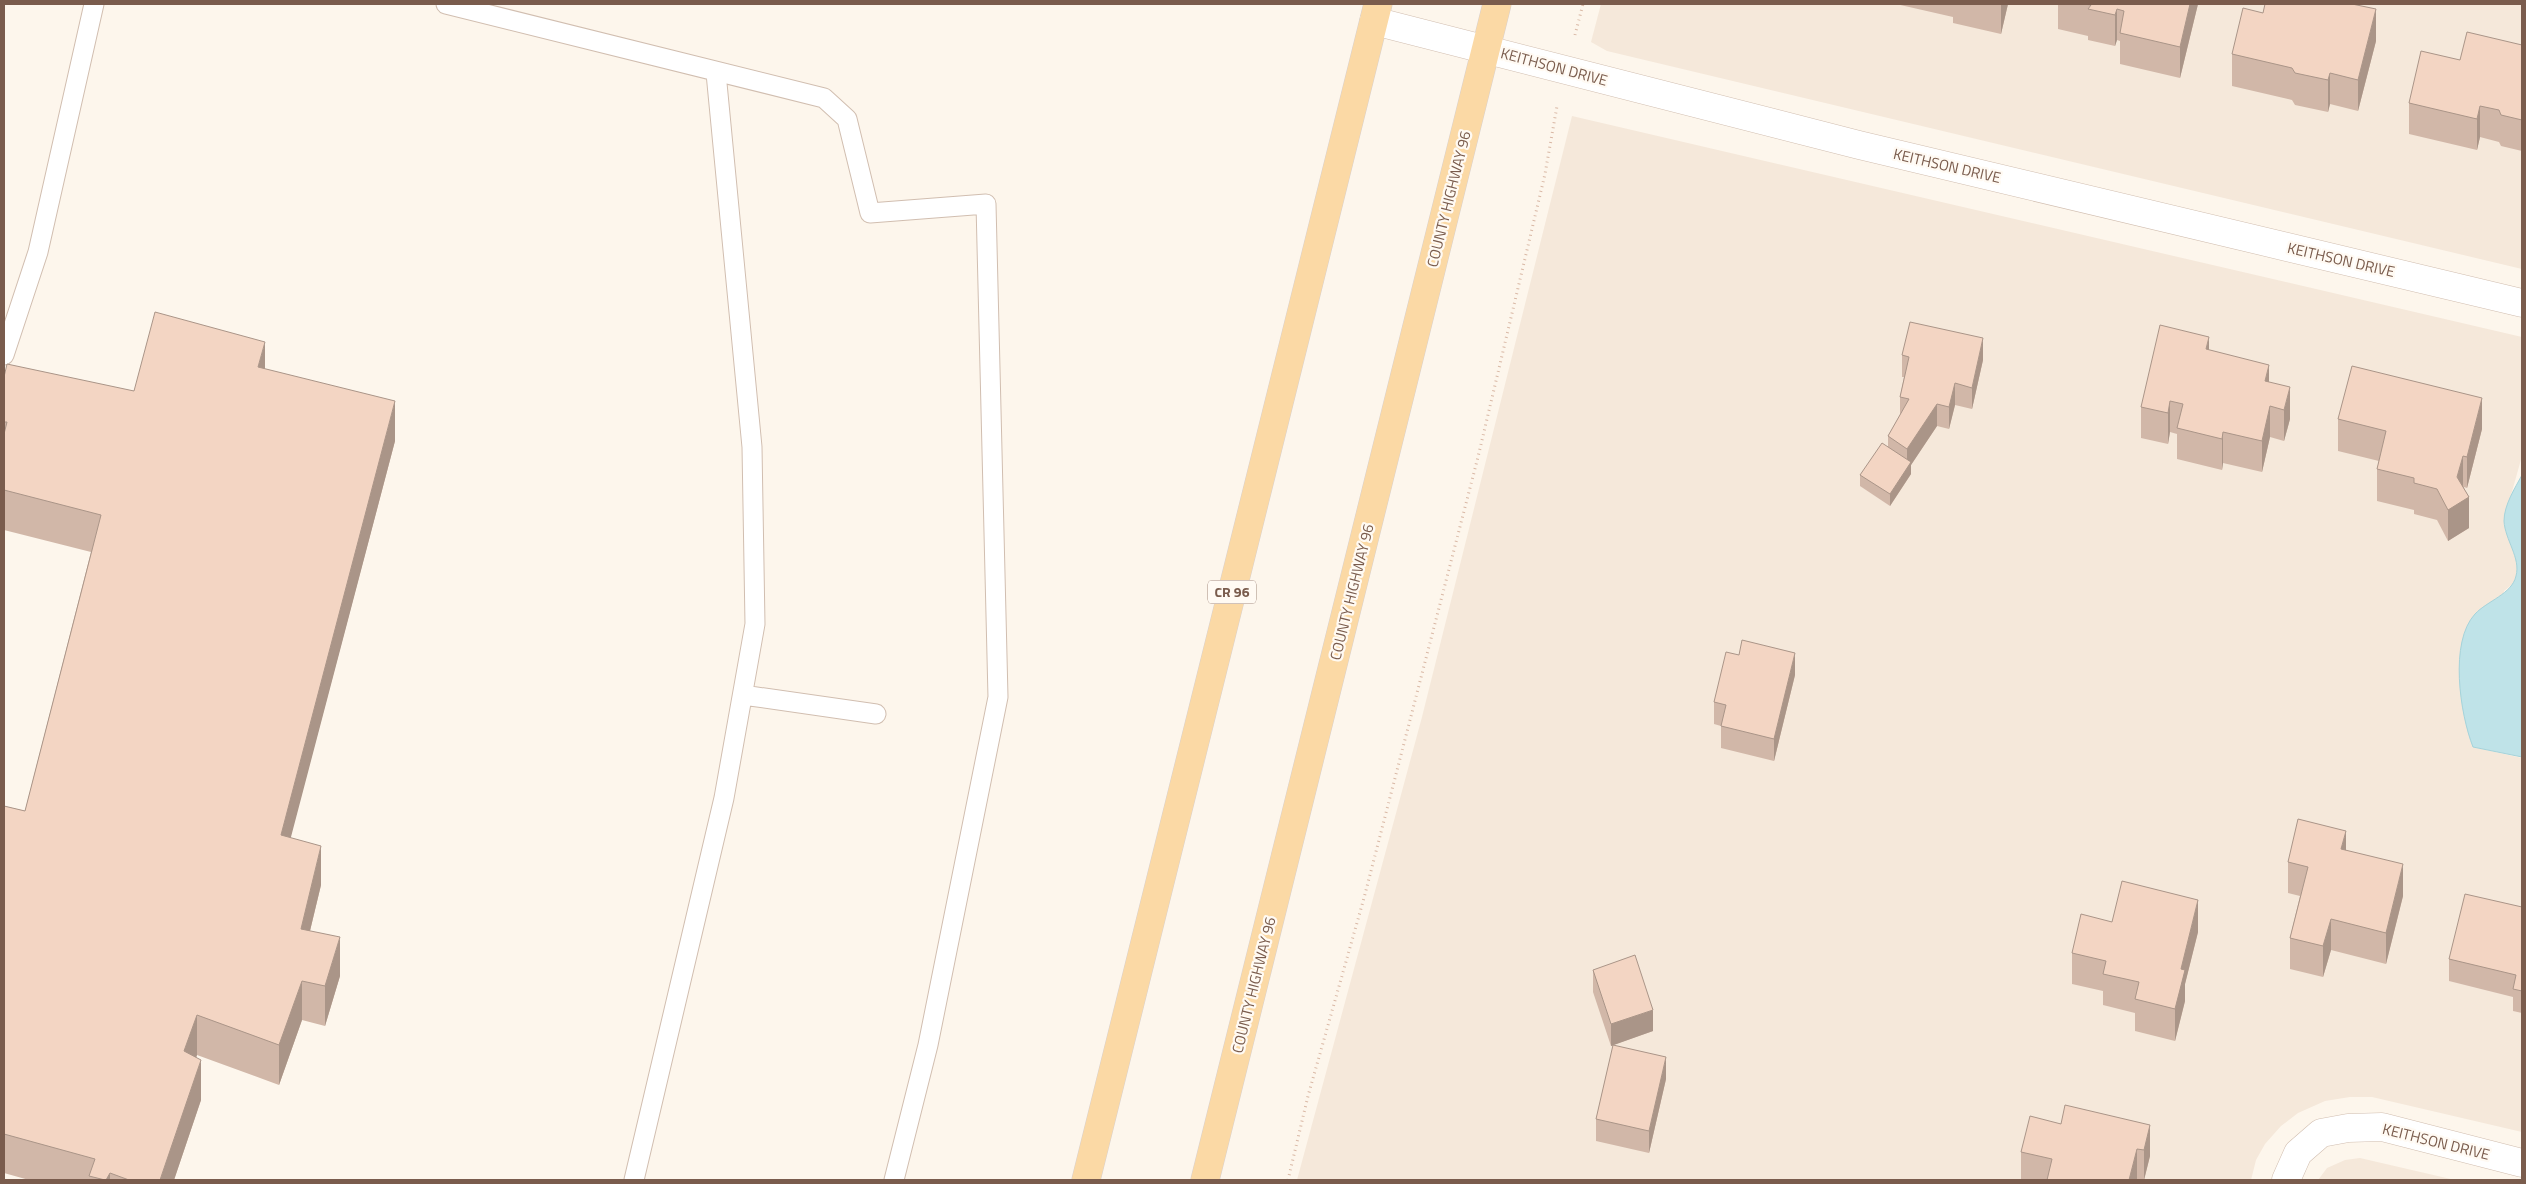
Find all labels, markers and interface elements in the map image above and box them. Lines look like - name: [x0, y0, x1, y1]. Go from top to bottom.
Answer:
- street label: KEITHSON DRIVE: [1498, 41, 1610, 92]
- street label: COUNTY HIGHWAY 96: [1420, 128, 1477, 269]
- street label: KEITHSON DRIVE: [1891, 142, 2003, 189]
- street label: KEITHSON DRIVE: [2285, 236, 2397, 283]
- street label: COUNTY HIGHWAY 96: [1323, 521, 1380, 662]
- road number: CR 96: [1208, 580, 1256, 604]
- street label: COUNTY HIGHWAY 96: [1225, 914, 1282, 1055]
- street label: KEITHSON DRIVE: [2380, 1117, 2492, 1166]

